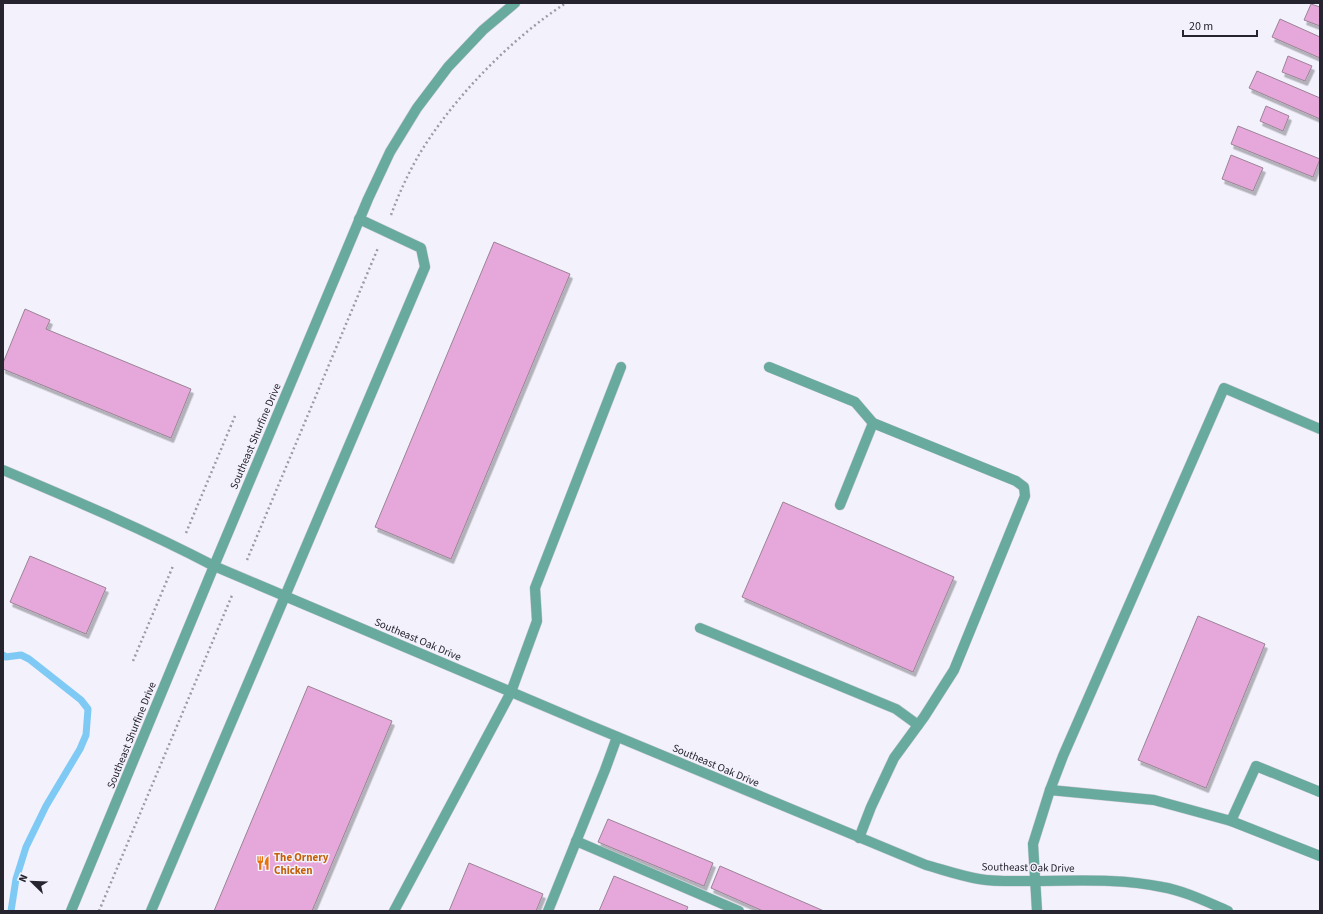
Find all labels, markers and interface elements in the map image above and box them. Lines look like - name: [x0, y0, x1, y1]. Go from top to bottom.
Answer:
- scale bar: [1183, 12, 1257, 38]
- text: 20 m: [1189, 18, 1213, 35]
- street label: Southeast Shurfine Drive: [226, 380, 285, 491]
- street label: Southeast Oak Drive: [372, 614, 464, 665]
- street label: Southeast Shurfine Drive: [103, 679, 160, 791]
- street label: Southeast Oak Drive: [670, 740, 762, 791]
- place label: The Ornery Chicken: [274, 850, 329, 878]
- restaurant icon: The Ornery Chicken: [255, 855, 271, 871]
- street label: Southeast Oak Drive: [981, 859, 1075, 876]
- north arrow: [12, 862, 52, 902]
- text: N: [15, 872, 32, 885]

